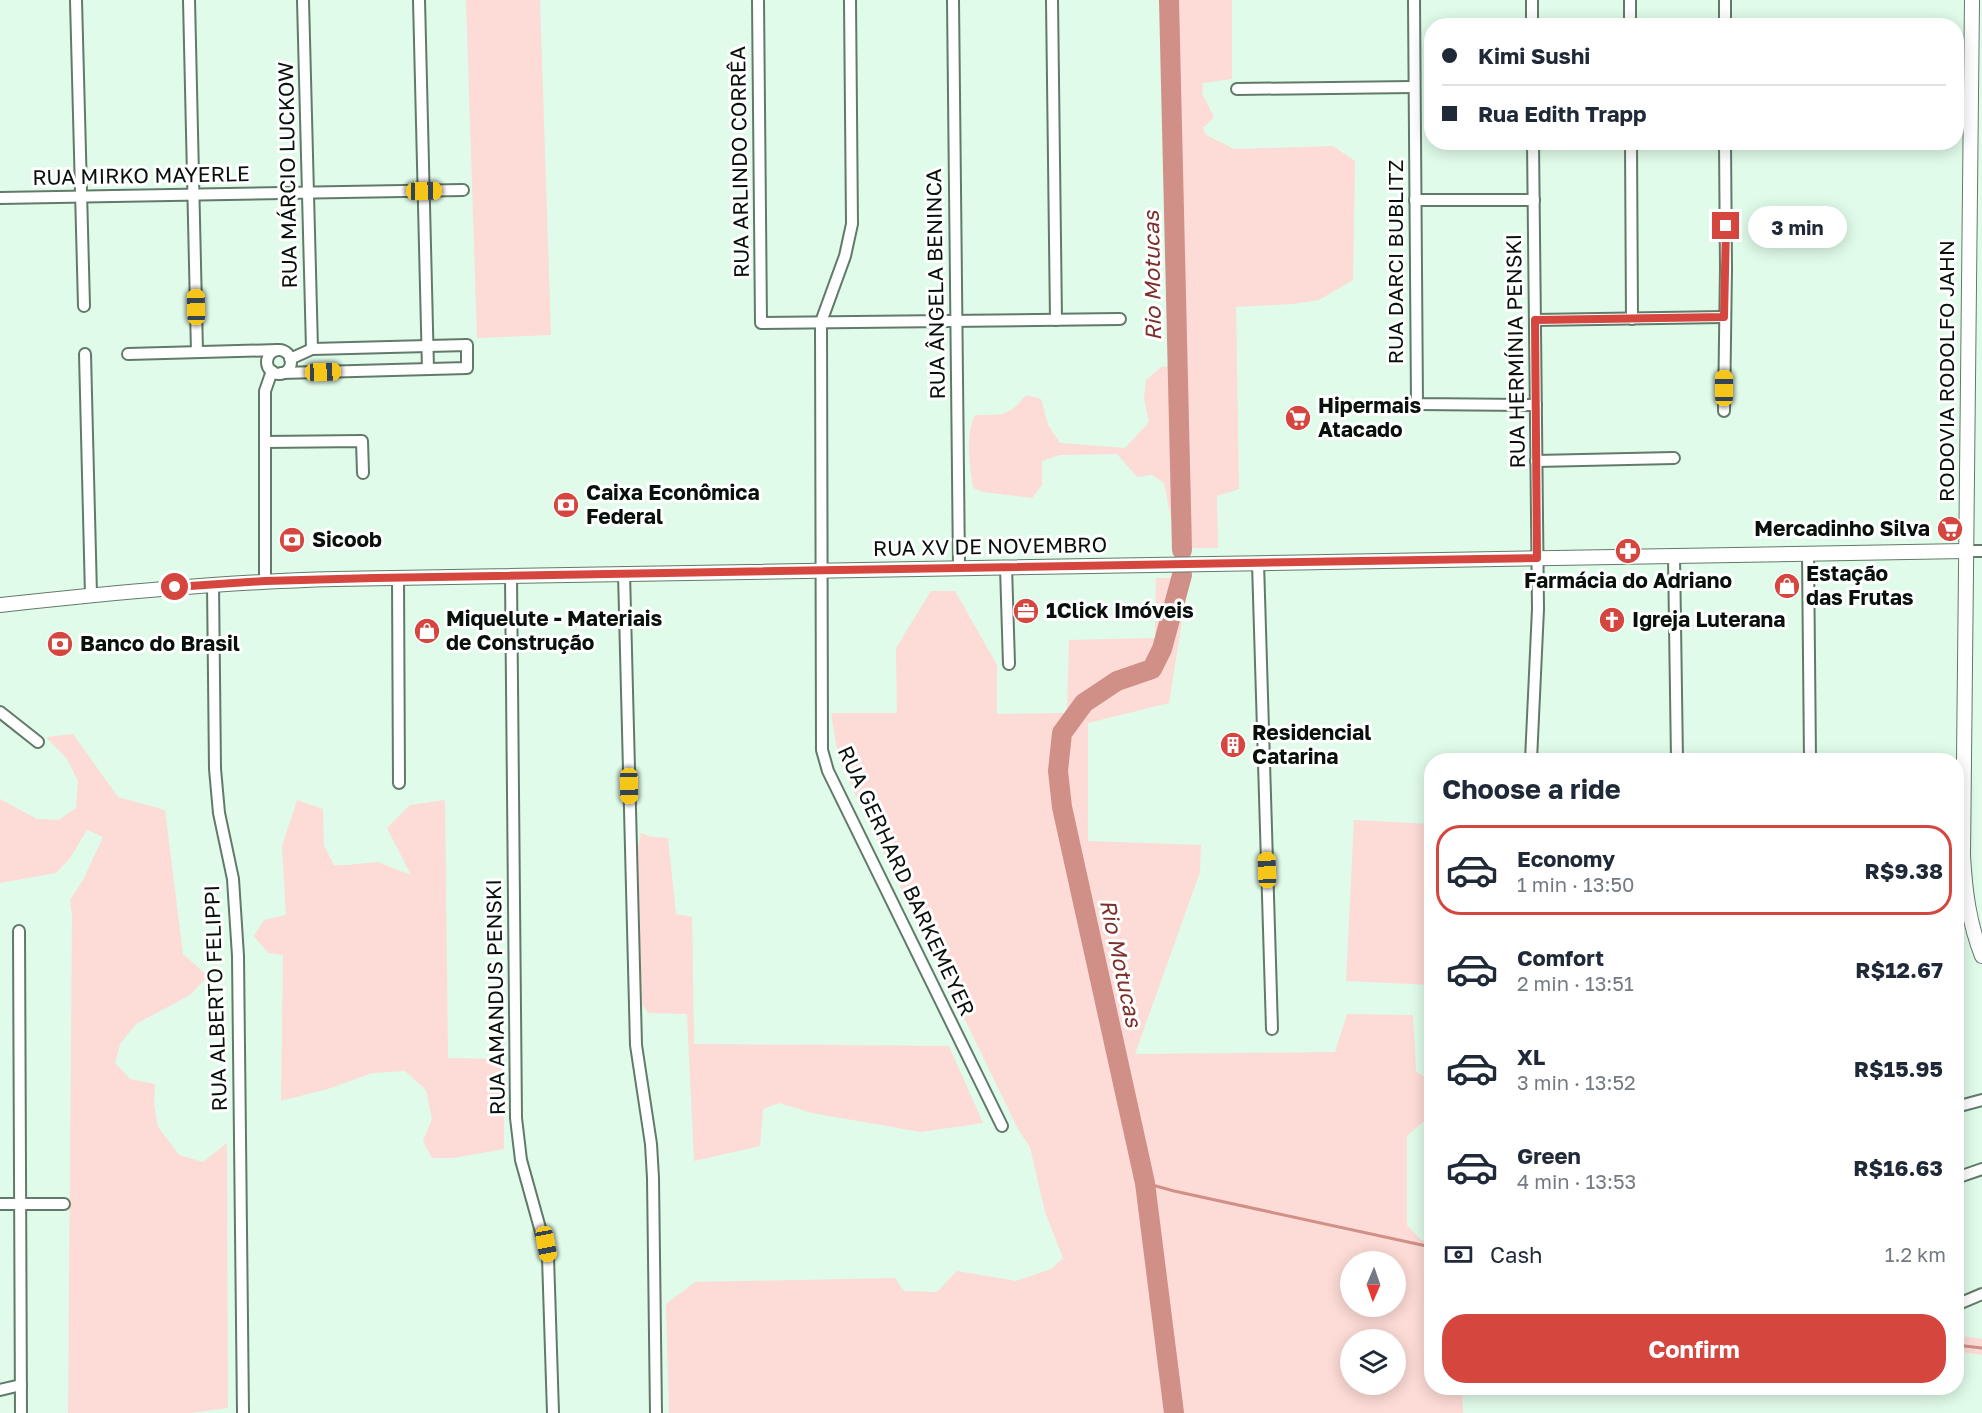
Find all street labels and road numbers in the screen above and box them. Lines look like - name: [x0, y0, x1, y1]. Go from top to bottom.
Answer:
- street label: RUA ARLINDO CORRÊA: [724, 46, 754, 278]
- street label: RUA MÁRCIO LUCKOW: [272, 61, 302, 289]
- street label: RUA MIRKO MAYERLE: [32, 160, 250, 190]
- street label: RUA DARCI BUBLITZ: [1382, 160, 1408, 364]
- street label: RUA ÂNGELA BENINCA: [920, 168, 950, 400]
- street label: RUA HERMÍNIA PENSKI: [1500, 233, 1530, 469]
- street label: RODOVIA RODOLFO JAHN: [1933, 240, 1959, 502]
- street label: RUA XV DE NOVEMBRO: [873, 531, 1107, 561]
- street label: RUA GERHARD BARKEMEYER: [833, 741, 981, 1020]
- street label: RUA AMANDUS PENSKI: [480, 879, 510, 1115]
- street label: RUA ALBERTO FELIPPI: [198, 884, 232, 1112]

